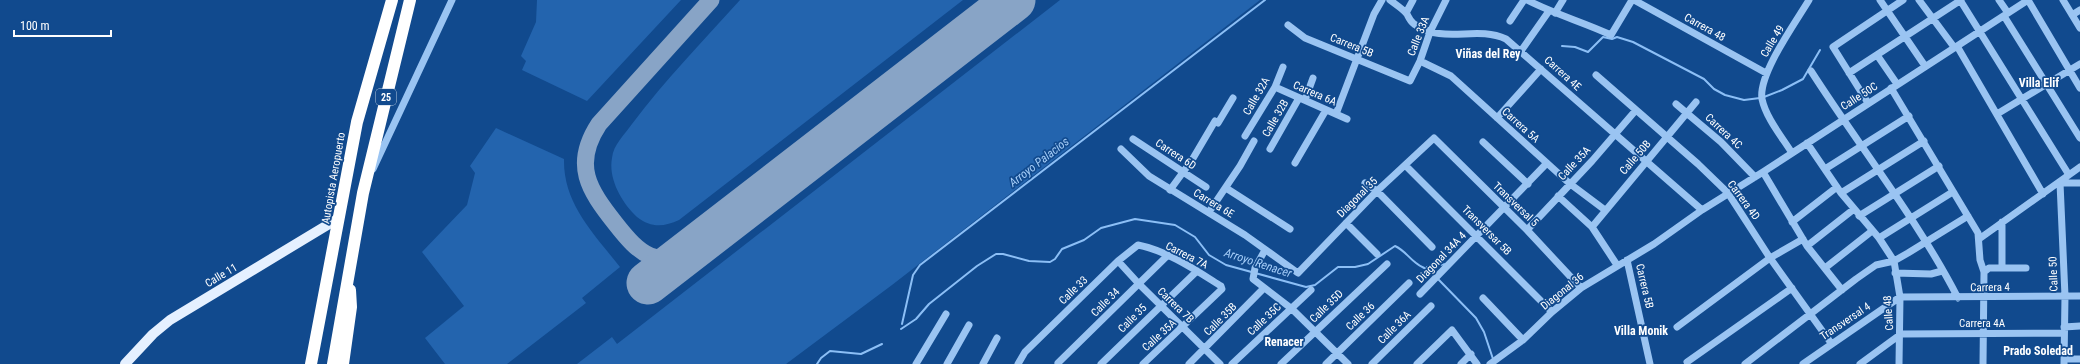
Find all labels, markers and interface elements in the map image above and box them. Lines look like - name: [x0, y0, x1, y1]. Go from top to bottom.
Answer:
- street label: Carrera 48: [1682, 11, 1728, 44]
- scale bar: [14, 12, 111, 38]
- street label: Calle 33A: [1405, 14, 1432, 58]
- text: 100 m: [20, 19, 50, 33]
- street label: Calle 49: [1758, 23, 1787, 60]
- street label: Carrera 5B: [1328, 31, 1375, 60]
- district label: Viñas del Rey: [1456, 47, 1521, 61]
- street label: Carrera 4E: [1542, 53, 1584, 94]
- street label: Calle 32A: [1240, 74, 1273, 117]
- district label: Villa Elif: [2019, 76, 2059, 90]
- street label: Carrera 6A: [1291, 78, 1339, 109]
- street label: Calle 50C: [1838, 80, 1880, 113]
- road number: 25: [376, 89, 396, 105]
- street label: Calle 32B: [1260, 97, 1291, 139]
- street label: Carrera 5A: [1499, 105, 1543, 146]
- street label: Carrera 4C: [1702, 111, 1745, 152]
- street label: Autopista Aeropuerto: [319, 131, 348, 225]
- water label: Arroyo Palacios: [1005, 134, 1072, 190]
- street label: Carrera 6D: [1153, 136, 1199, 172]
- street label: Calle 50B: [1617, 138, 1654, 177]
- street label: Calle 35A: [1555, 143, 1594, 183]
- street label: Diagonal 35: [1335, 175, 1380, 220]
- street label: Carrera 4D: [1725, 178, 1763, 223]
- street label: Transversal 5: [1490, 180, 1541, 229]
- street label: Carrera 6E: [1191, 186, 1237, 221]
- street label: Transversar 5B: [1459, 203, 1514, 258]
- street label: Diagonal 34A 4: [1414, 229, 1469, 286]
- street label: Carrera 7A: [1163, 239, 1211, 272]
- water label: Arroyo Renacer: [1222, 245, 1294, 281]
- street label: Calle 50: [2046, 256, 2061, 292]
- street label: Calle 11: [203, 261, 240, 290]
- street label: Carrera 5B: [1633, 262, 1656, 310]
- street label: Diagonal 36: [1538, 270, 1586, 313]
- street label: Calle 33: [1056, 273, 1090, 307]
- street label: Carrera 4: [1970, 281, 2010, 294]
- street label: Calle 34: [1088, 285, 1123, 319]
- street label: Carrera 7B: [1155, 285, 1197, 326]
- street label: Calle 35D: [1307, 287, 1346, 325]
- street label: Calle 48: [1881, 295, 1896, 331]
- street label: Calle 36: [1343, 299, 1377, 333]
- street label: Transversal 4: [1818, 299, 1873, 343]
- street label: Calle 35B: [1201, 300, 1239, 338]
- street label: Calle 35: [1115, 301, 1149, 335]
- street label: Calle 35C: [1245, 301, 1284, 338]
- street label: Calle 36A: [1375, 308, 1414, 347]
- street label: Calle 35A: [1140, 316, 1180, 354]
- street label: Carrera 4A: [1959, 317, 2006, 330]
- district label: Villa Monik: [1614, 324, 1668, 338]
- district label: Renacer: [1264, 335, 1304, 349]
- district label: Prado Soledad: [2003, 344, 2073, 358]

